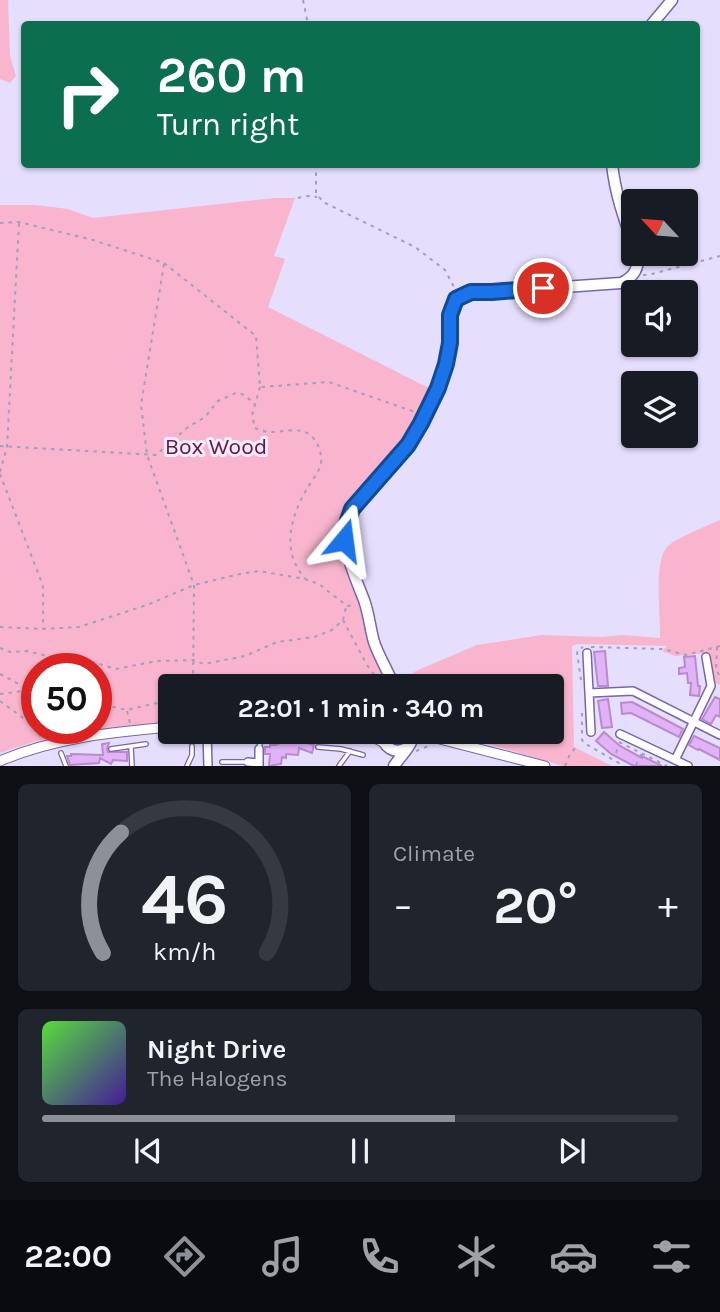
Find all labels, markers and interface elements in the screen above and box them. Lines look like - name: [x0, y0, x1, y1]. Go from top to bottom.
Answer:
- text: 260 m: [157, 47, 306, 104]
- icon: right: [42, 49, 133, 140]
- text: Turn right: [157, 106, 299, 143]
- north arrow: [621, 189, 698, 266]
- map controls: [621, 189, 698, 448]
- pin: [513, 258, 573, 318]
- icon: arrive: [524, 269, 562, 307]
- button: sound: [621, 280, 698, 357]
- button: layers: [621, 371, 698, 448]
- park label: Box Wood: [165, 433, 267, 460]
- position arrow: [307, 503, 381, 577]
- speed limit sign: 50: [21, 653, 112, 744]
- text: 22:01 · 1 min · 340 m: [238, 693, 484, 724]
- text: Climate: [393, 840, 475, 867]
- text: 46: [141, 857, 228, 942]
- text: 20°: [493, 875, 578, 936]
- text: −: [393, 883, 413, 928]
- text: +: [658, 883, 678, 928]
- text: km/h: [153, 937, 216, 966]
- text: Night Drive: [147, 1034, 286, 1065]
- text: The Halogens: [147, 1065, 287, 1092]
- icon: previous: [129, 1132, 167, 1170]
- icon: pause: [341, 1132, 379, 1170]
- icon: next: [553, 1132, 591, 1170]
- icon: directions: [160, 1232, 209, 1281]
- icon: music: [258, 1232, 307, 1281]
- icon: phone: [355, 1232, 404, 1281]
- icon: climate: [452, 1232, 501, 1281]
- icon: car: [549, 1232, 598, 1281]
- icon: filters: [647, 1232, 696, 1281]
- text: 22:00: [24, 1238, 112, 1275]

